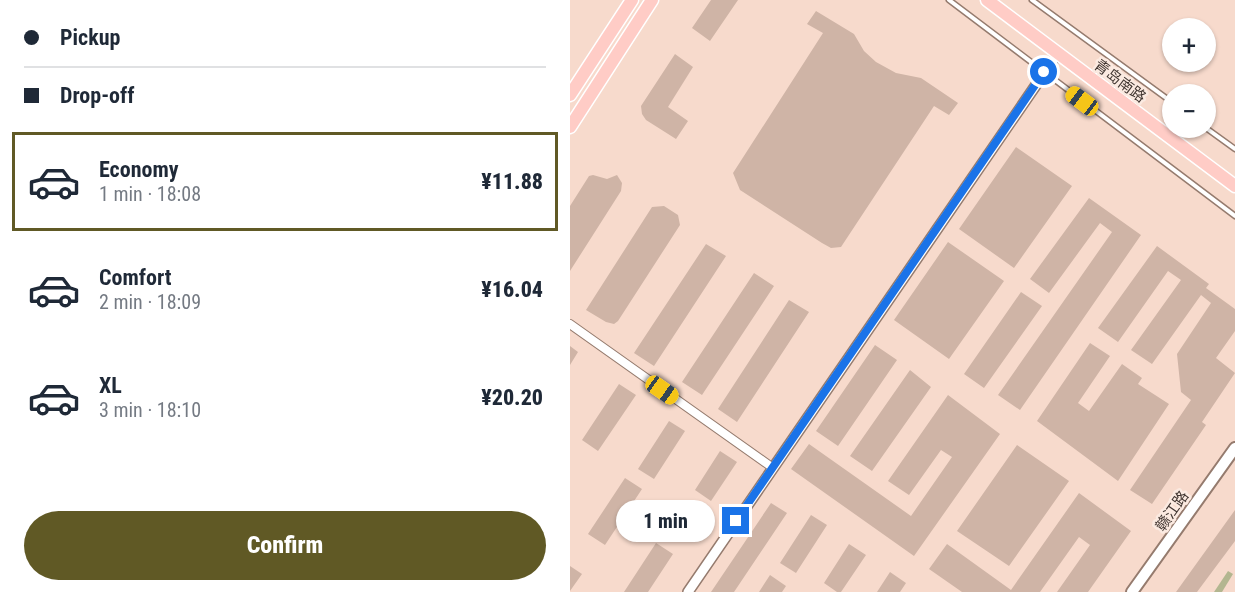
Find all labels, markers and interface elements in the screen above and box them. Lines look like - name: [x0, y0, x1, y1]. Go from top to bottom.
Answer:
- map controls: [1162, 18, 1216, 138]
- button: +: [1162, 18, 1216, 72]
- text: Pickup: [60, 25, 120, 50]
- street label: 青岛南路: [1091, 56, 1149, 106]
- route start: [1030, 58, 1057, 85]
- text: Drop-off: [60, 83, 134, 108]
- car: [1062, 83, 1102, 119]
- button: −: [1162, 84, 1216, 138]
- icon: car: [27, 155, 81, 209]
- text: Economy: [99, 157, 179, 182]
- text: ¥11.88: [481, 169, 543, 194]
- text: 1 min · 18:08: [99, 182, 201, 206]
- icon: car: [27, 263, 81, 317]
- text: Comfort: [99, 265, 172, 290]
- text: ¥16.04: [481, 277, 543, 302]
- text: 2 min · 18:09: [99, 290, 201, 314]
- icon: car: [27, 371, 81, 425]
- car: [642, 372, 682, 408]
- text: XL: [99, 373, 122, 398]
- text: ¥20.20: [481, 385, 543, 410]
- text: 3 min · 18:10: [99, 398, 201, 422]
- street label: 赣江路: [1152, 487, 1192, 535]
- callout: 1 min: [616, 500, 715, 542]
- route end: [722, 507, 749, 534]
- text: 1 min: [643, 509, 688, 533]
- button: Confirm: [24, 511, 546, 580]

